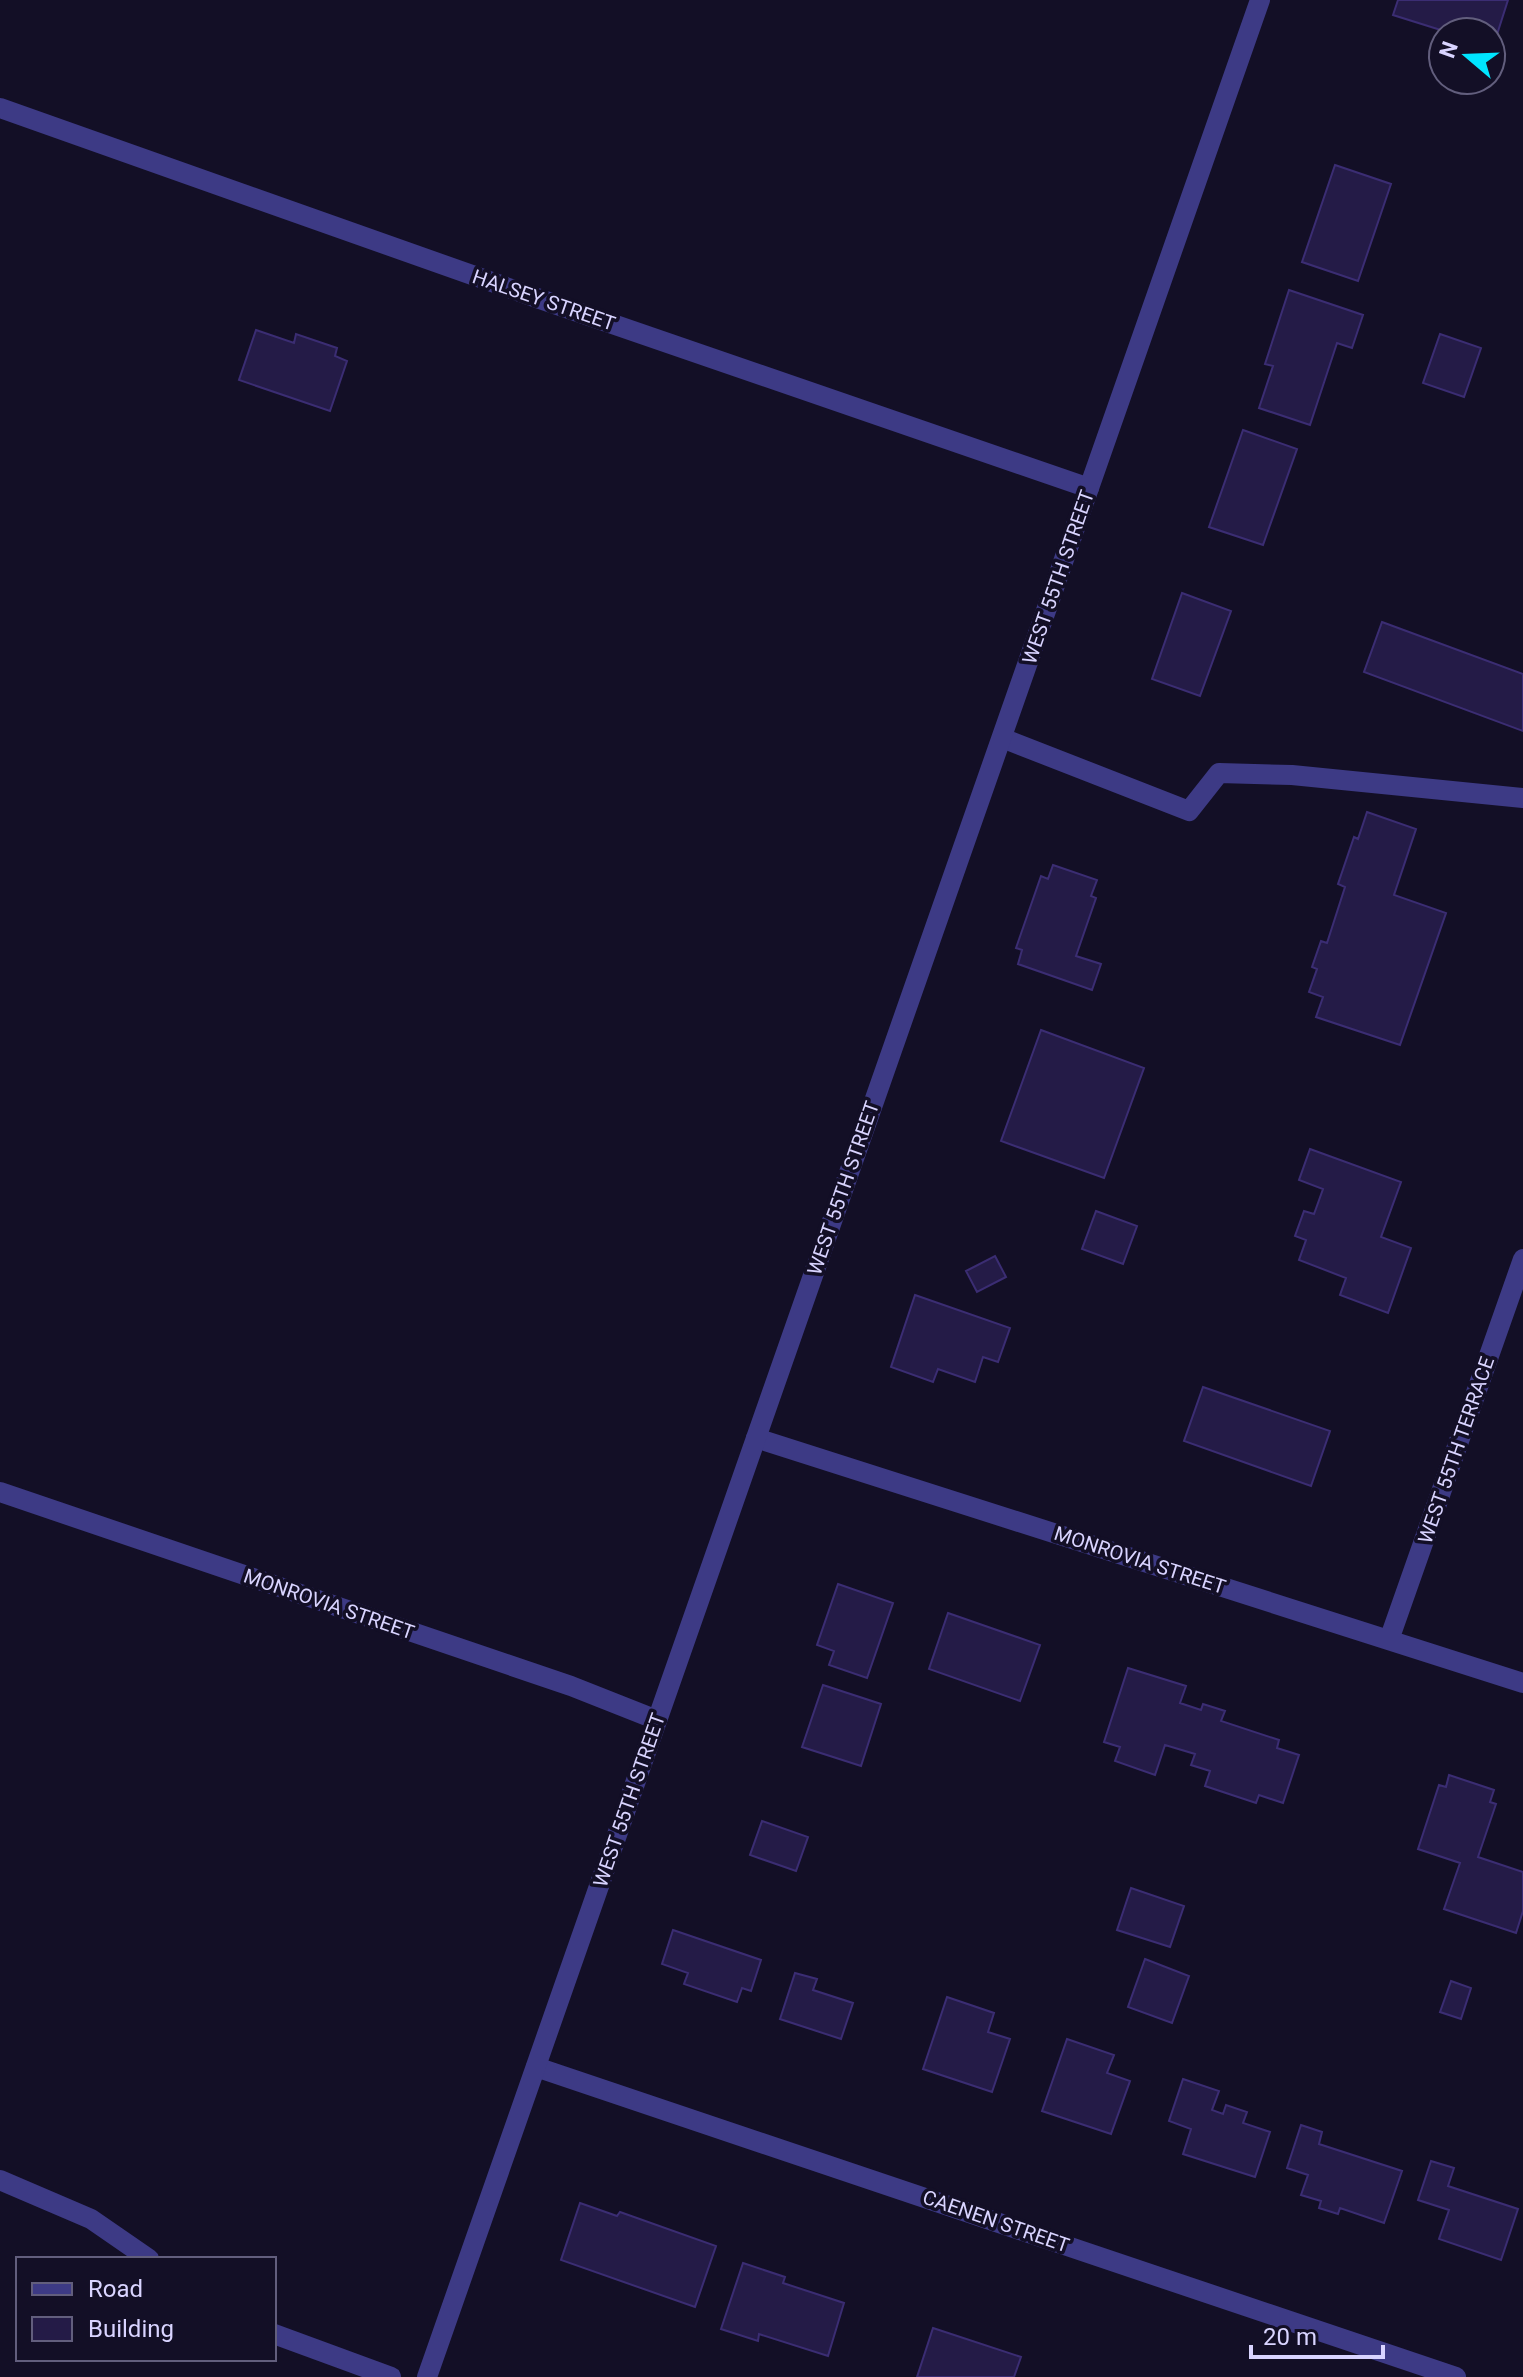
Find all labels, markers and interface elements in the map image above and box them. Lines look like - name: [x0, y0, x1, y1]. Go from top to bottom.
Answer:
- north arrow: [1427, 16, 1507, 96]
- text: N: [1434, 38, 1463, 61]
- street label: HALSEY STREET: [469, 264, 619, 336]
- street label: WEST 55TH STREET: [1017, 487, 1099, 667]
- street label: WEST 55TH STREET: [802, 1098, 884, 1278]
- street label: WEST 55TH TERRACE: [1413, 1353, 1499, 1547]
- street label: MONROVIA STREET: [1051, 1521, 1229, 1599]
- street label: MONROVIA STREET: [241, 1564, 417, 1644]
- street label: WEST 55TH STREET: [588, 1710, 670, 1890]
- street label: CAENEN STREET: [920, 2185, 1072, 2257]
- legend: [16, 2257, 276, 2361]
- text: Road: [88, 2275, 143, 2303]
- scale bar: [1251, 2309, 1383, 2359]
- text: Building: [88, 2315, 174, 2343]
- text: 20 m: [1263, 2323, 1317, 2351]

